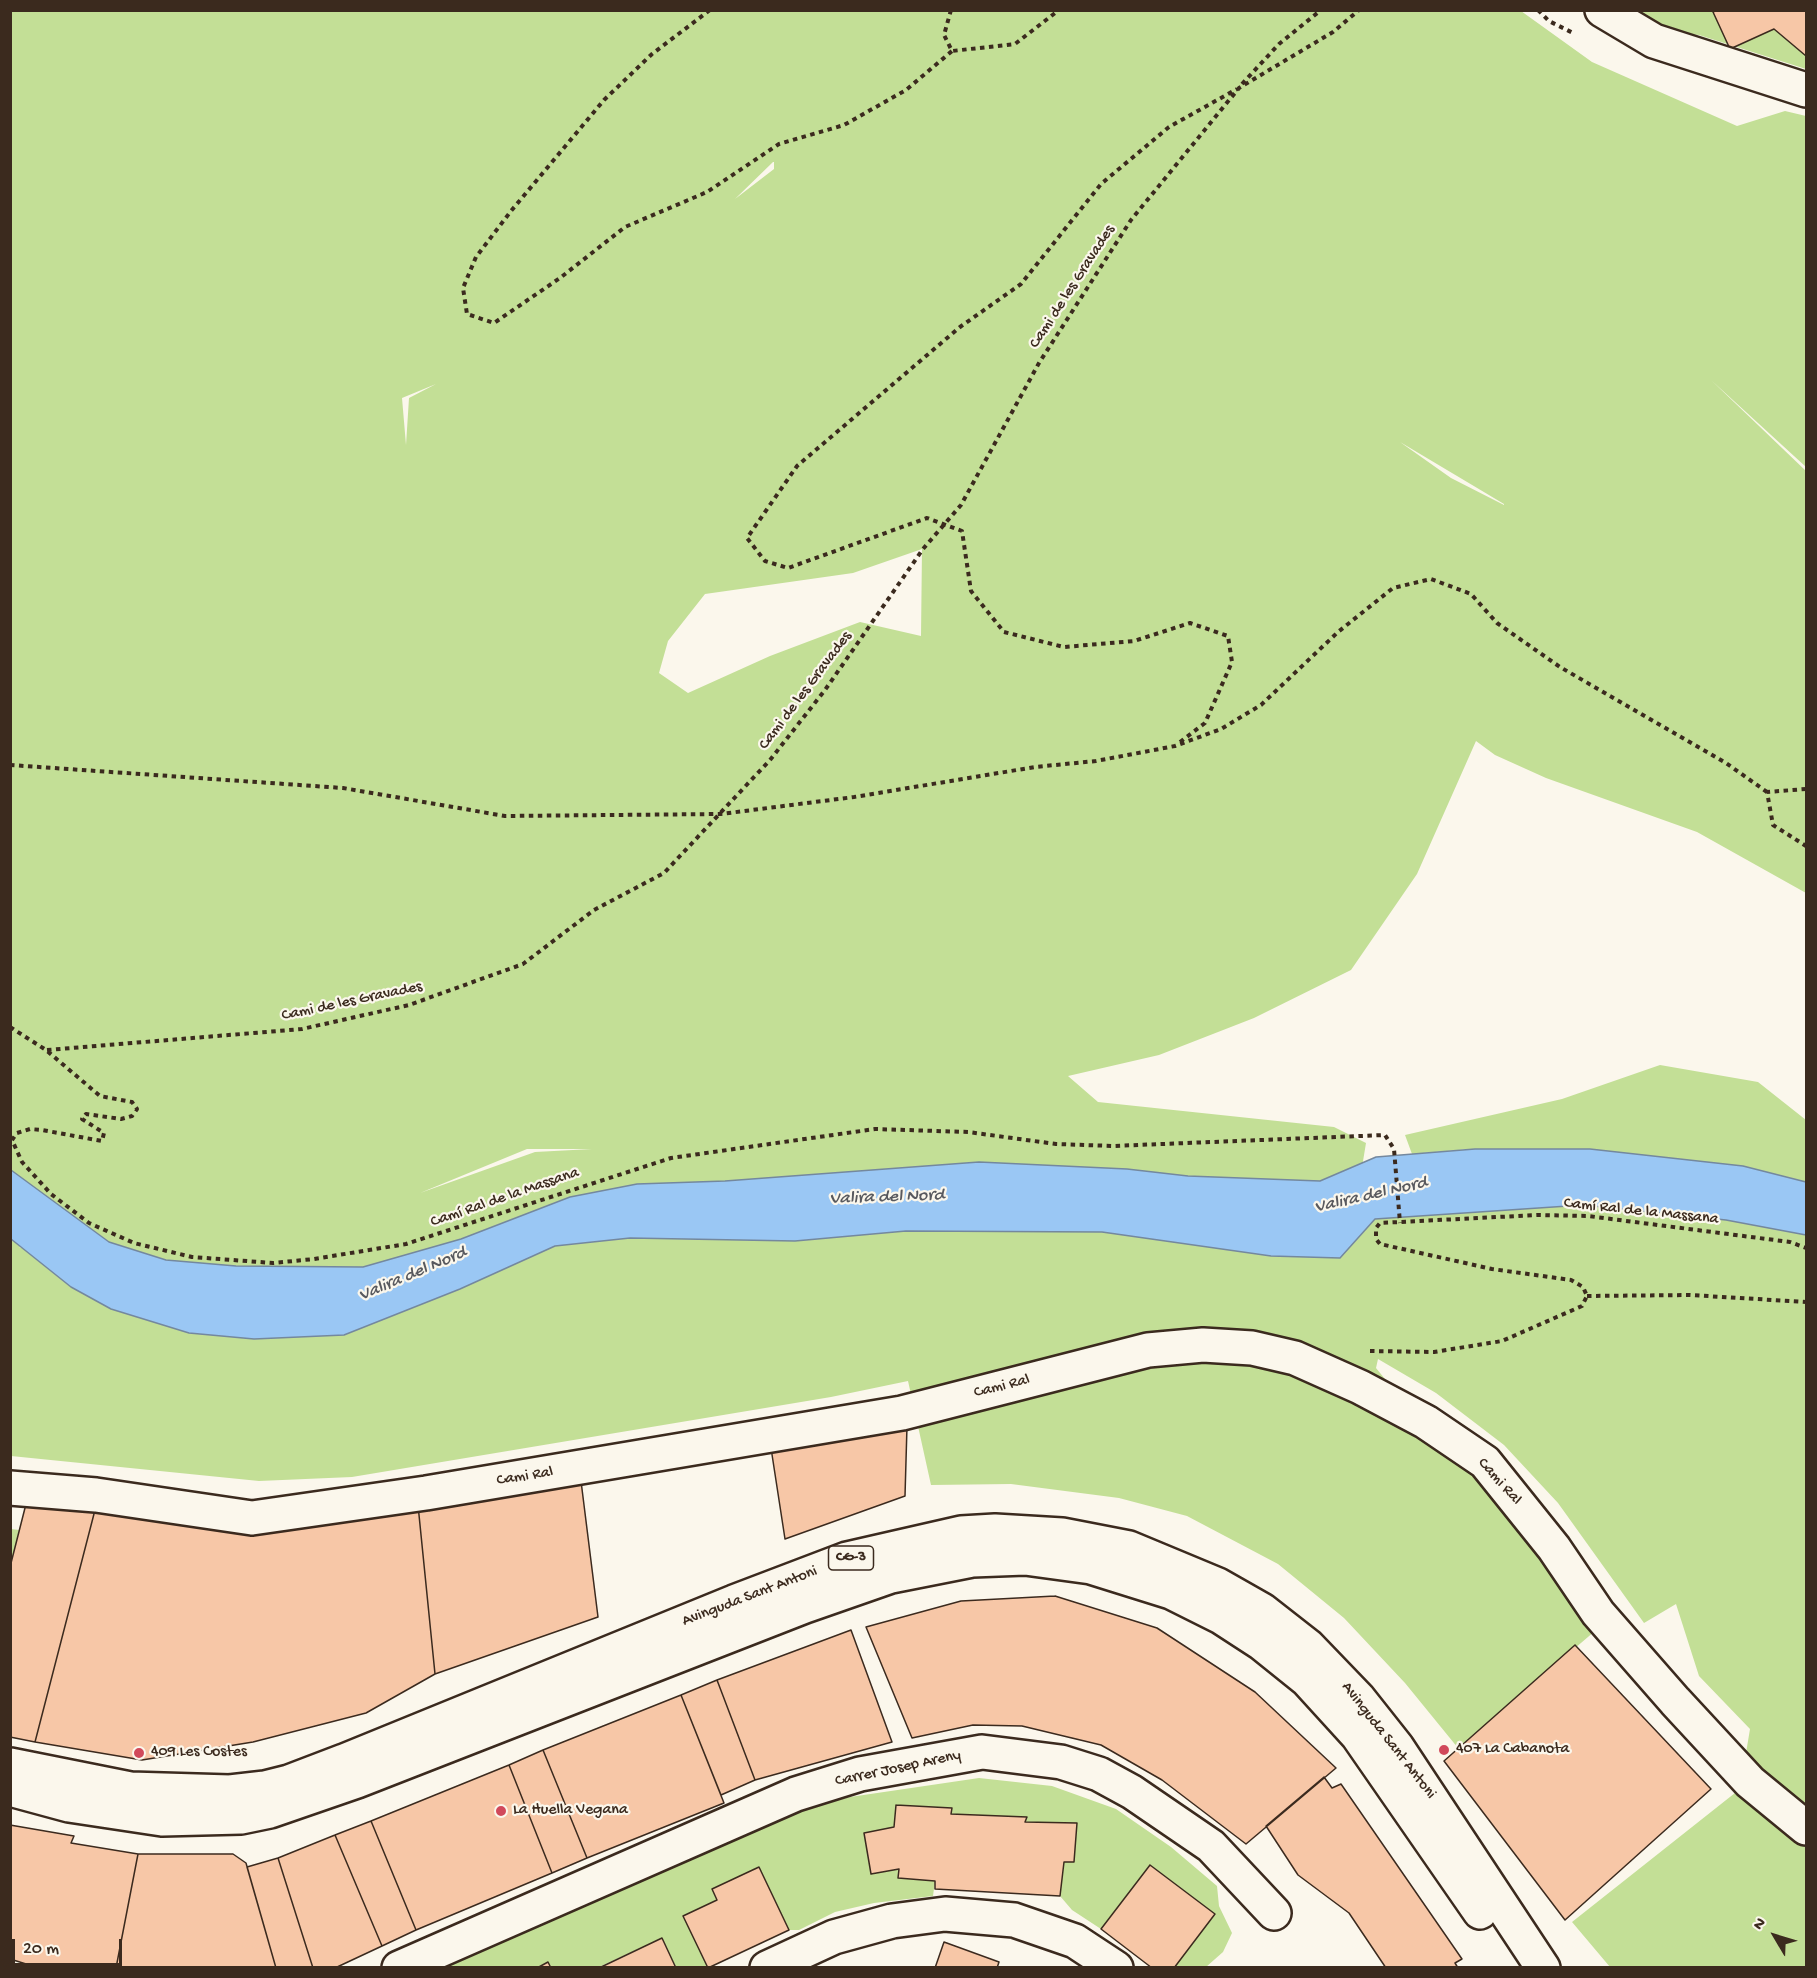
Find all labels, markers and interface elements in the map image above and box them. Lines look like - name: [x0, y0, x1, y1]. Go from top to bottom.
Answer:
- street label: Cami de les Gravades: [1026, 222, 1120, 352]
- street label: Cami de les Gravades: [755, 628, 857, 754]
- street label: Cami de les Gravades: [280, 978, 424, 1026]
- street label: Camí Ral de la Massana: [428, 1164, 582, 1232]
- water label: Valira del Nord: [1313, 1173, 1429, 1219]
- water label: Valira del Nord: [829, 1185, 945, 1211]
- street label: Camí Ral de la Massana: [1563, 1194, 1719, 1230]
- water label: Valira del Nord: [356, 1243, 470, 1307]
- street label: Cami Ral: [972, 1371, 1032, 1403]
- street label: Cami Ral: [1473, 1454, 1525, 1510]
- street label: Cami Ral: [495, 1463, 555, 1491]
- road number: CG-3: [828, 1546, 874, 1570]
- street label: Avinguda Sant Antoni: [680, 1562, 820, 1632]
- street label: Avinguda Sant Antoni: [1336, 1679, 1440, 1803]
- place label: 407 La Cabanota: [1456, 1740, 1570, 1760]
- place label: 409 Les Costes: [151, 1743, 247, 1763]
- marker: 407 La Cabanota: [1437, 1743, 1451, 1757]
- marker: 409 Les Costes: [132, 1746, 146, 1760]
- street label: Carrer Josep Areny: [833, 1746, 963, 1792]
- place label: La Huella Vegana: [513, 1801, 628, 1821]
- marker: La Huella Vegana: [494, 1804, 508, 1818]
- north arrow: [1745, 1906, 1805, 1966]
- text: N: [1750, 1915, 1771, 1935]
- scale bar: [15, 1927, 124, 1965]
- text: 20 m: [23, 1939, 59, 1960]

